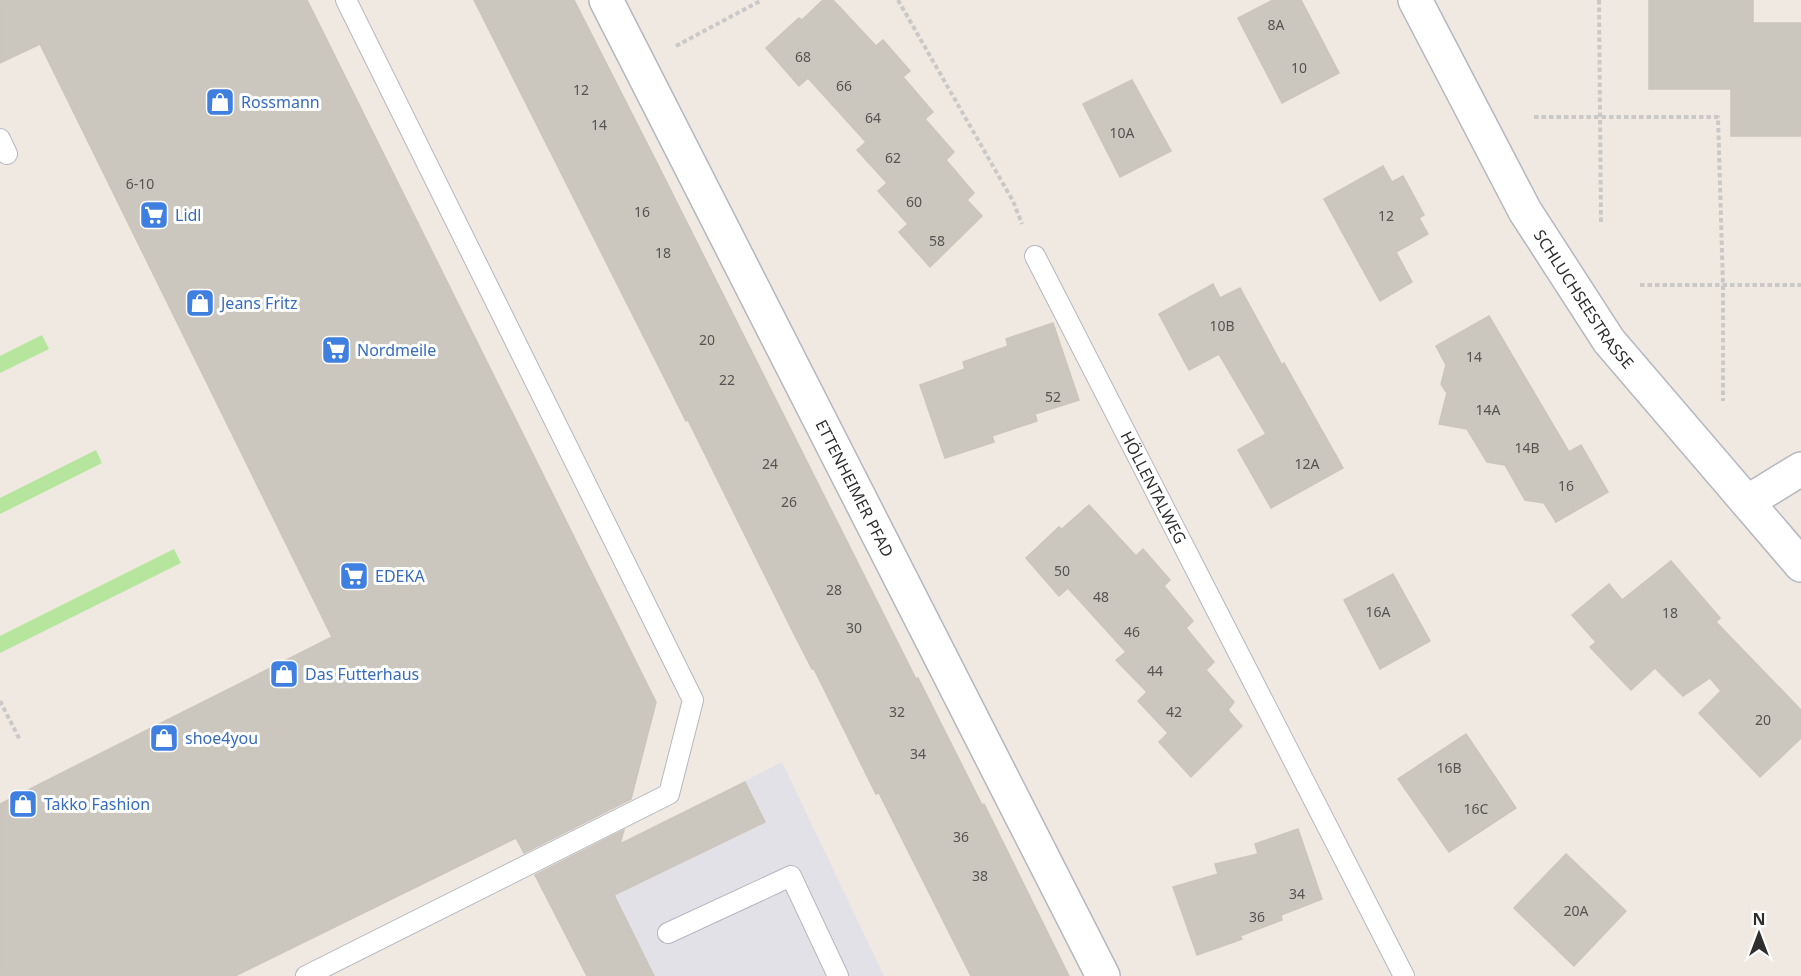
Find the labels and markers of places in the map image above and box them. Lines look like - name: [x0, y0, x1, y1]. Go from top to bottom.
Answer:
- shop icon: Rossmann: [204, 86, 236, 118]
- place label: Rossmann: [241, 91, 320, 113]
- supermarket icon: Lidl: [138, 199, 170, 231]
- place label: Lidl: [175, 204, 201, 226]
- shop icon: Jeans Fritz: [184, 287, 216, 319]
- place label: Jeans Fritz: [219, 292, 297, 314]
- supermarket icon: Nordmeile: [320, 334, 352, 366]
- place label: Nordmeile: [357, 339, 436, 361]
- supermarket icon: EDEKA: [338, 560, 370, 592]
- place label: EDEKA: [375, 565, 425, 587]
- shop icon: Das Futterhaus: [268, 658, 300, 690]
- place label: Das Futterhaus: [305, 663, 419, 685]
- shop icon: shoe4you: [148, 722, 180, 754]
- place label: shoe4you: [185, 727, 258, 749]
- shop icon: Takko Fashion: [7, 788, 39, 820]
- place label: Takko Fashion: [44, 793, 150, 815]

